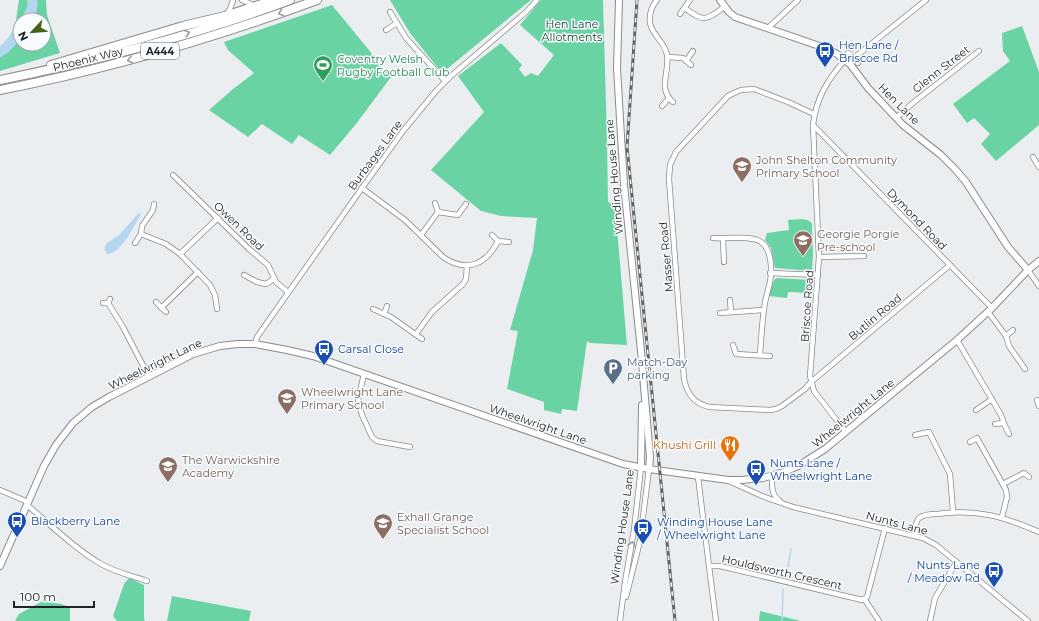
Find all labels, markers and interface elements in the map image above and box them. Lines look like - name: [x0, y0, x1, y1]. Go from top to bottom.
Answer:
- one-way arrow: [277, 9, 284, 17]
- north arrow: [12, 12, 52, 52]
- park label: Hen Lane Allotments: [542, 17, 603, 44]
- text: N: [15, 29, 31, 43]
- one-way arrow: [183, 29, 190, 38]
- place label: Hen Lane / Briscoe Rd: [839, 38, 900, 65]
- bus stop icon: Hen Lane / Briscoe Rd: [814, 40, 836, 68]
- street label: Glenn Street: [909, 42, 973, 96]
- road number: A444: [141, 43, 179, 59]
- street label: Phoenix Way: [51, 44, 125, 74]
- place label: Coventry Welsh Rugby Football Club: [337, 52, 449, 79]
- sports icon: Coventry Welsh Rugby Football Club: [312, 54, 334, 82]
- one-way arrow: [126, 55, 133, 63]
- street label: Hen Lane: [875, 80, 923, 128]
- street label: Burbages Lane: [345, 117, 405, 193]
- street label: Winding House Lane: [602, 118, 626, 235]
- place label: John Shelton Community Primary School: [755, 153, 897, 180]
- school or university icon: John Shelton Community Primary School: [731, 155, 753, 183]
- street label: Dymond Road: [884, 185, 950, 253]
- street label: Owen Road: [211, 199, 267, 253]
- street label: Masser Road: [656, 221, 676, 293]
- place label: Georgie Porgie Pre-school: [817, 227, 900, 254]
- school or university icon: Georgie Porgie Pre-school: [792, 229, 814, 257]
- street label: Briscoe Road: [797, 269, 817, 343]
- street label: Butlin Road: [846, 291, 904, 343]
- street label: Wheelwright Lane: [106, 335, 204, 393]
- bus stop icon: Carsal Close: [313, 338, 335, 366]
- place label: Carsal Close: [338, 342, 404, 356]
- place label: Match-Day parking: [627, 355, 687, 382]
- parking icon: Match-Day parking: [602, 357, 624, 385]
- street label: Wheelwright Lane: [809, 375, 897, 451]
- place label: Wheelwright Lane Primary School: [301, 385, 403, 412]
- school or university icon: Wheelwright Lane Primary School: [276, 387, 298, 415]
- street label: Wheelwright Lane: [487, 401, 589, 447]
- restaurant icon: Khushi Grill: [719, 434, 741, 462]
- place label: Khushi Grill: [653, 438, 716, 452]
- place label: The Warwickshire Academy: [182, 453, 280, 480]
- school or university icon: The Warwickshire Academy: [157, 455, 179, 483]
- place label: Nunts Lane / Wheelwright Lane: [770, 456, 872, 483]
- bus stop icon: Nunts Lane / Wheelwright Lane: [745, 458, 767, 486]
- street label: Winding House Lane: [607, 468, 637, 585]
- street label: Nunts Lane: [864, 508, 930, 538]
- bus stop icon: Blackberry Lane: [6, 510, 28, 538]
- place label: Exhall Grange Specialist School: [397, 510, 489, 537]
- school or university icon: Exhall Grange Specialist School: [372, 512, 394, 540]
- place label: Blackberry Lane: [31, 514, 120, 528]
- place label: Winding House Lane / Wheelwright Lane: [656, 515, 773, 542]
- bus stop icon: Winding House Lane / Wheelwright Lane: [632, 517, 654, 545]
- one-way arrow: [627, 541, 635, 547]
- street label: Houldsworth Crescent: [720, 551, 844, 593]
- place label: Nunts Lane / Meadow Rd: [907, 558, 980, 585]
- bus stop icon: Nunts Lane / Meadow Rd: [983, 560, 1005, 588]
- scale bar: [14, 583, 94, 609]
- text: 100 m: [20, 589, 56, 604]

